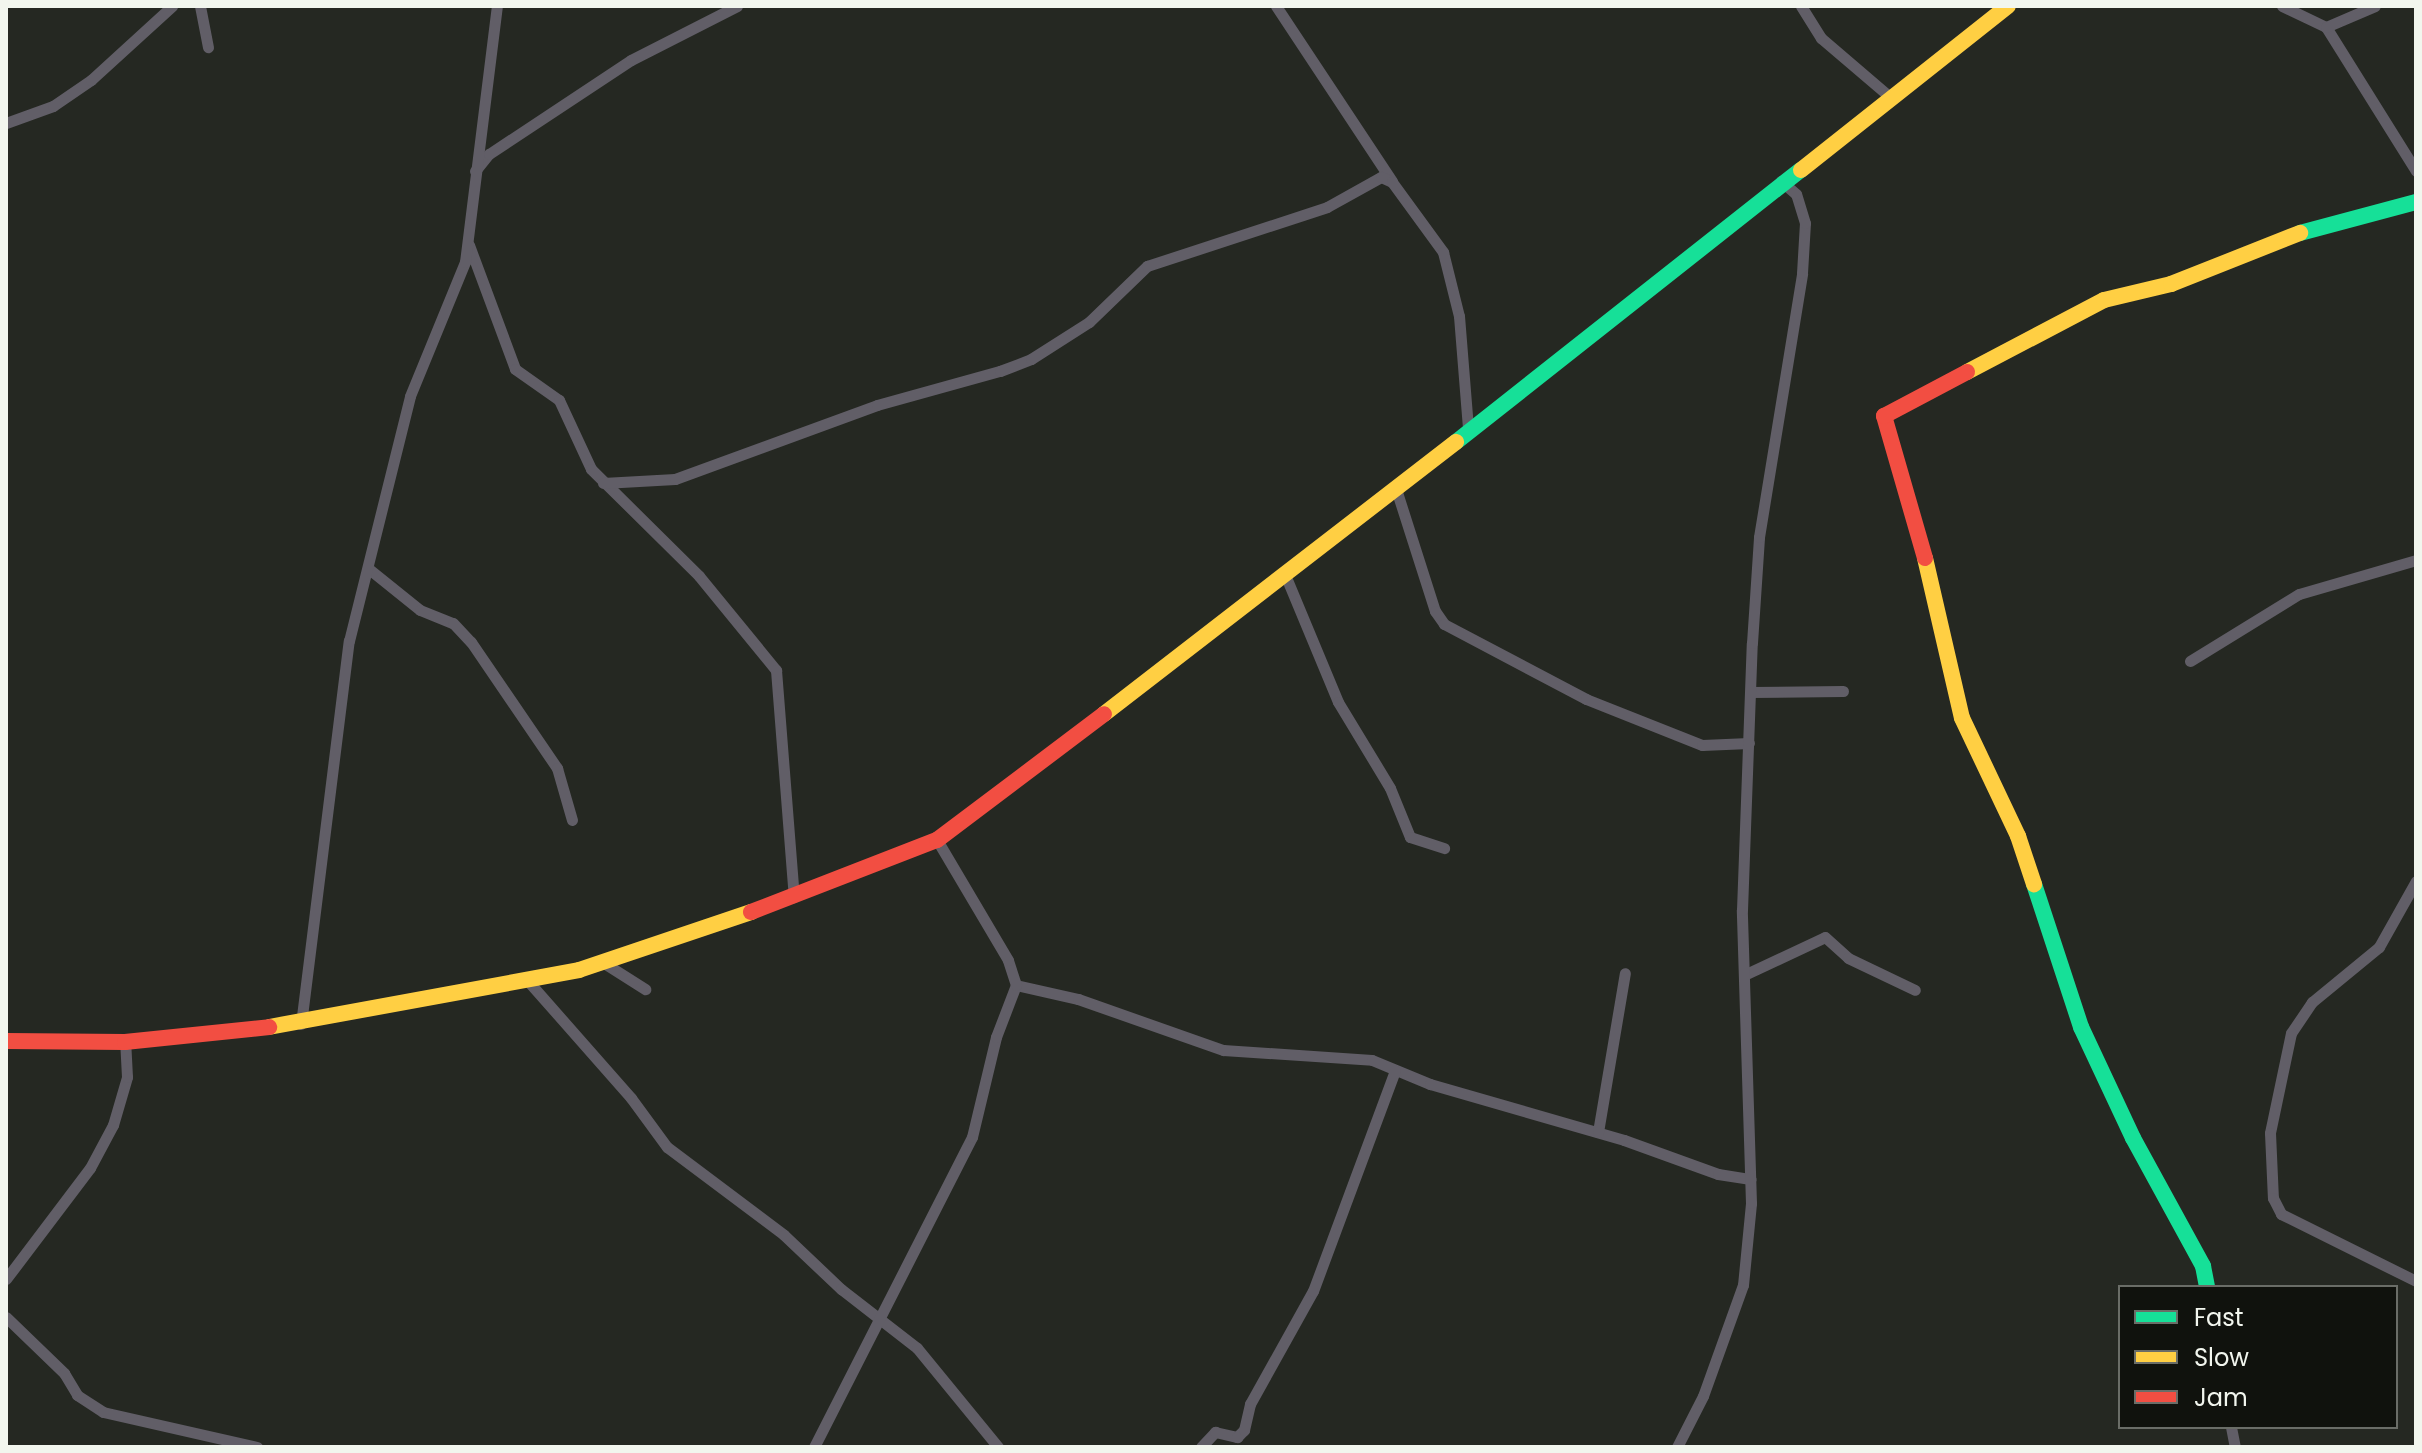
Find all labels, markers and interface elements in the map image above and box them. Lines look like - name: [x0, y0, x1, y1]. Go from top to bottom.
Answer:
- legend: [2118, 1285, 2398, 1429]
- text: Fast: [2194, 1301, 2244, 1334]
- text: Slow: [2194, 1341, 2249, 1374]
- text: Jam: [2194, 1381, 2248, 1414]

